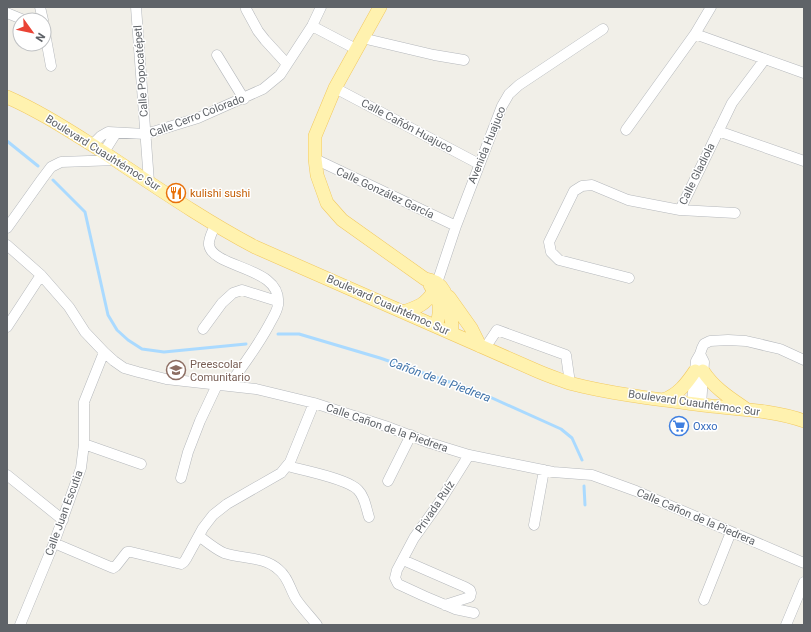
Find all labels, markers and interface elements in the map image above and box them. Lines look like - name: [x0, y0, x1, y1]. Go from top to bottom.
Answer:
- north arrow: [12, 12, 52, 52]
- street label: Calle Popocatépetl: [131, 25, 151, 117]
- text: N: [32, 30, 48, 44]
- street label: Calle Cerro Colorado: [148, 92, 246, 140]
- street label: Calle Cañón Huajuco: [359, 96, 455, 156]
- street label: Avenida Huajuco: [466, 104, 508, 186]
- street label: Boulevard Cuauhtémoc Sur: [43, 112, 163, 194]
- street label: Calle Gladiola: [676, 141, 718, 207]
- street label: Calle González García: [334, 165, 436, 221]
- restaurant icon: kulishi sushi: [165, 182, 187, 204]
- place label: kulishi sushi: [190, 187, 250, 200]
- street label: Boulevard Cuauhtémoc Sur: [325, 272, 452, 338]
- water label: Cañón de la Piedrera: [387, 355, 493, 405]
- place label: Preescolar Comunitario: [190, 358, 250, 384]
- school or university icon: Preescolar Comunitario: [165, 359, 187, 381]
- street label: Boulevard Cuauhtémoc Sur: [627, 387, 761, 419]
- street label: Calle Cañon de la Piedrera: [324, 401, 450, 455]
- supermarket icon: Oxxo: [668, 415, 690, 437]
- place label: Oxxo: [693, 420, 718, 433]
- street label: Calle Juan Escutia: [43, 468, 86, 558]
- street label: Privada Ruíz: [413, 478, 458, 536]
- street label: Calle Cañon de la Piedrera: [634, 486, 758, 548]

